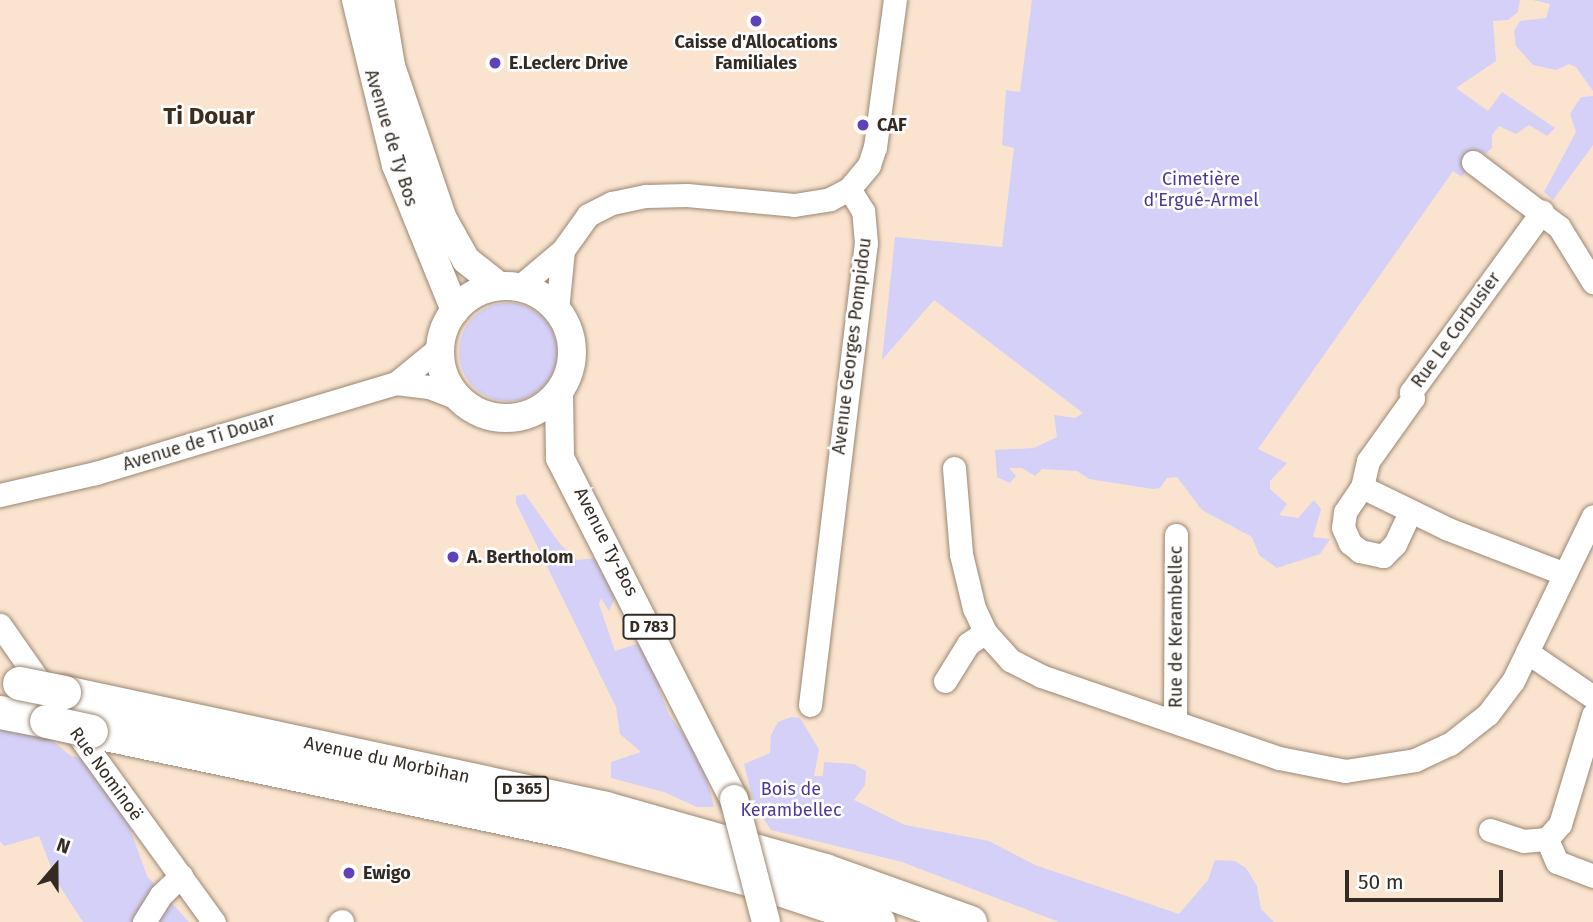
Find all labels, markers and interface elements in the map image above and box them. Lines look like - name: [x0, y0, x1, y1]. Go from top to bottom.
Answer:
- marker: Caisse d'Allocations Familiales: [748, 13, 764, 29]
- place label: Caisse d'Allocations Familiales: [675, 32, 837, 74]
- place label: E.Leclerc Drive: [509, 52, 628, 74]
- marker: E.Leclerc Drive: [487, 55, 503, 71]
- street label: Avenue de Ty Bos: [360, 67, 422, 209]
- district label: Ti Douar: [163, 103, 255, 131]
- place label: CAF: [877, 114, 907, 136]
- marker: CAF: [855, 117, 871, 133]
- park label: Cimetière d'Ergué-Armel: [1143, 169, 1259, 212]
- street label: Avenue Georges Pompidou: [828, 236, 876, 456]
- street label: Rue Le Corbusier: [1407, 268, 1505, 392]
- street label: Avenue de Ti Douar: [120, 409, 278, 475]
- street label: Avenue Ty-Bos: [569, 484, 643, 600]
- place label: A. Bertholom: [467, 546, 573, 568]
- street label: Rue de Kerambellec: [1165, 546, 1187, 708]
- marker: A. Bertholom: [445, 549, 461, 565]
- road number: D 783: [621, 614, 677, 640]
- street label: Rue Nominoë: [65, 723, 147, 825]
- street label: Avenue du Morbihan: [302, 732, 472, 788]
- road number: D 365: [494, 776, 550, 802]
- park label: Bois de Kerambellec: [740, 779, 842, 822]
- north arrow: [21, 831, 91, 901]
- text: N: [53, 833, 73, 859]
- scale bar: [1348, 856, 1506, 900]
- place label: Ewigo: [363, 862, 411, 884]
- marker: Ewigo: [341, 865, 357, 881]
- text: 50 m: [1358, 869, 1404, 895]

